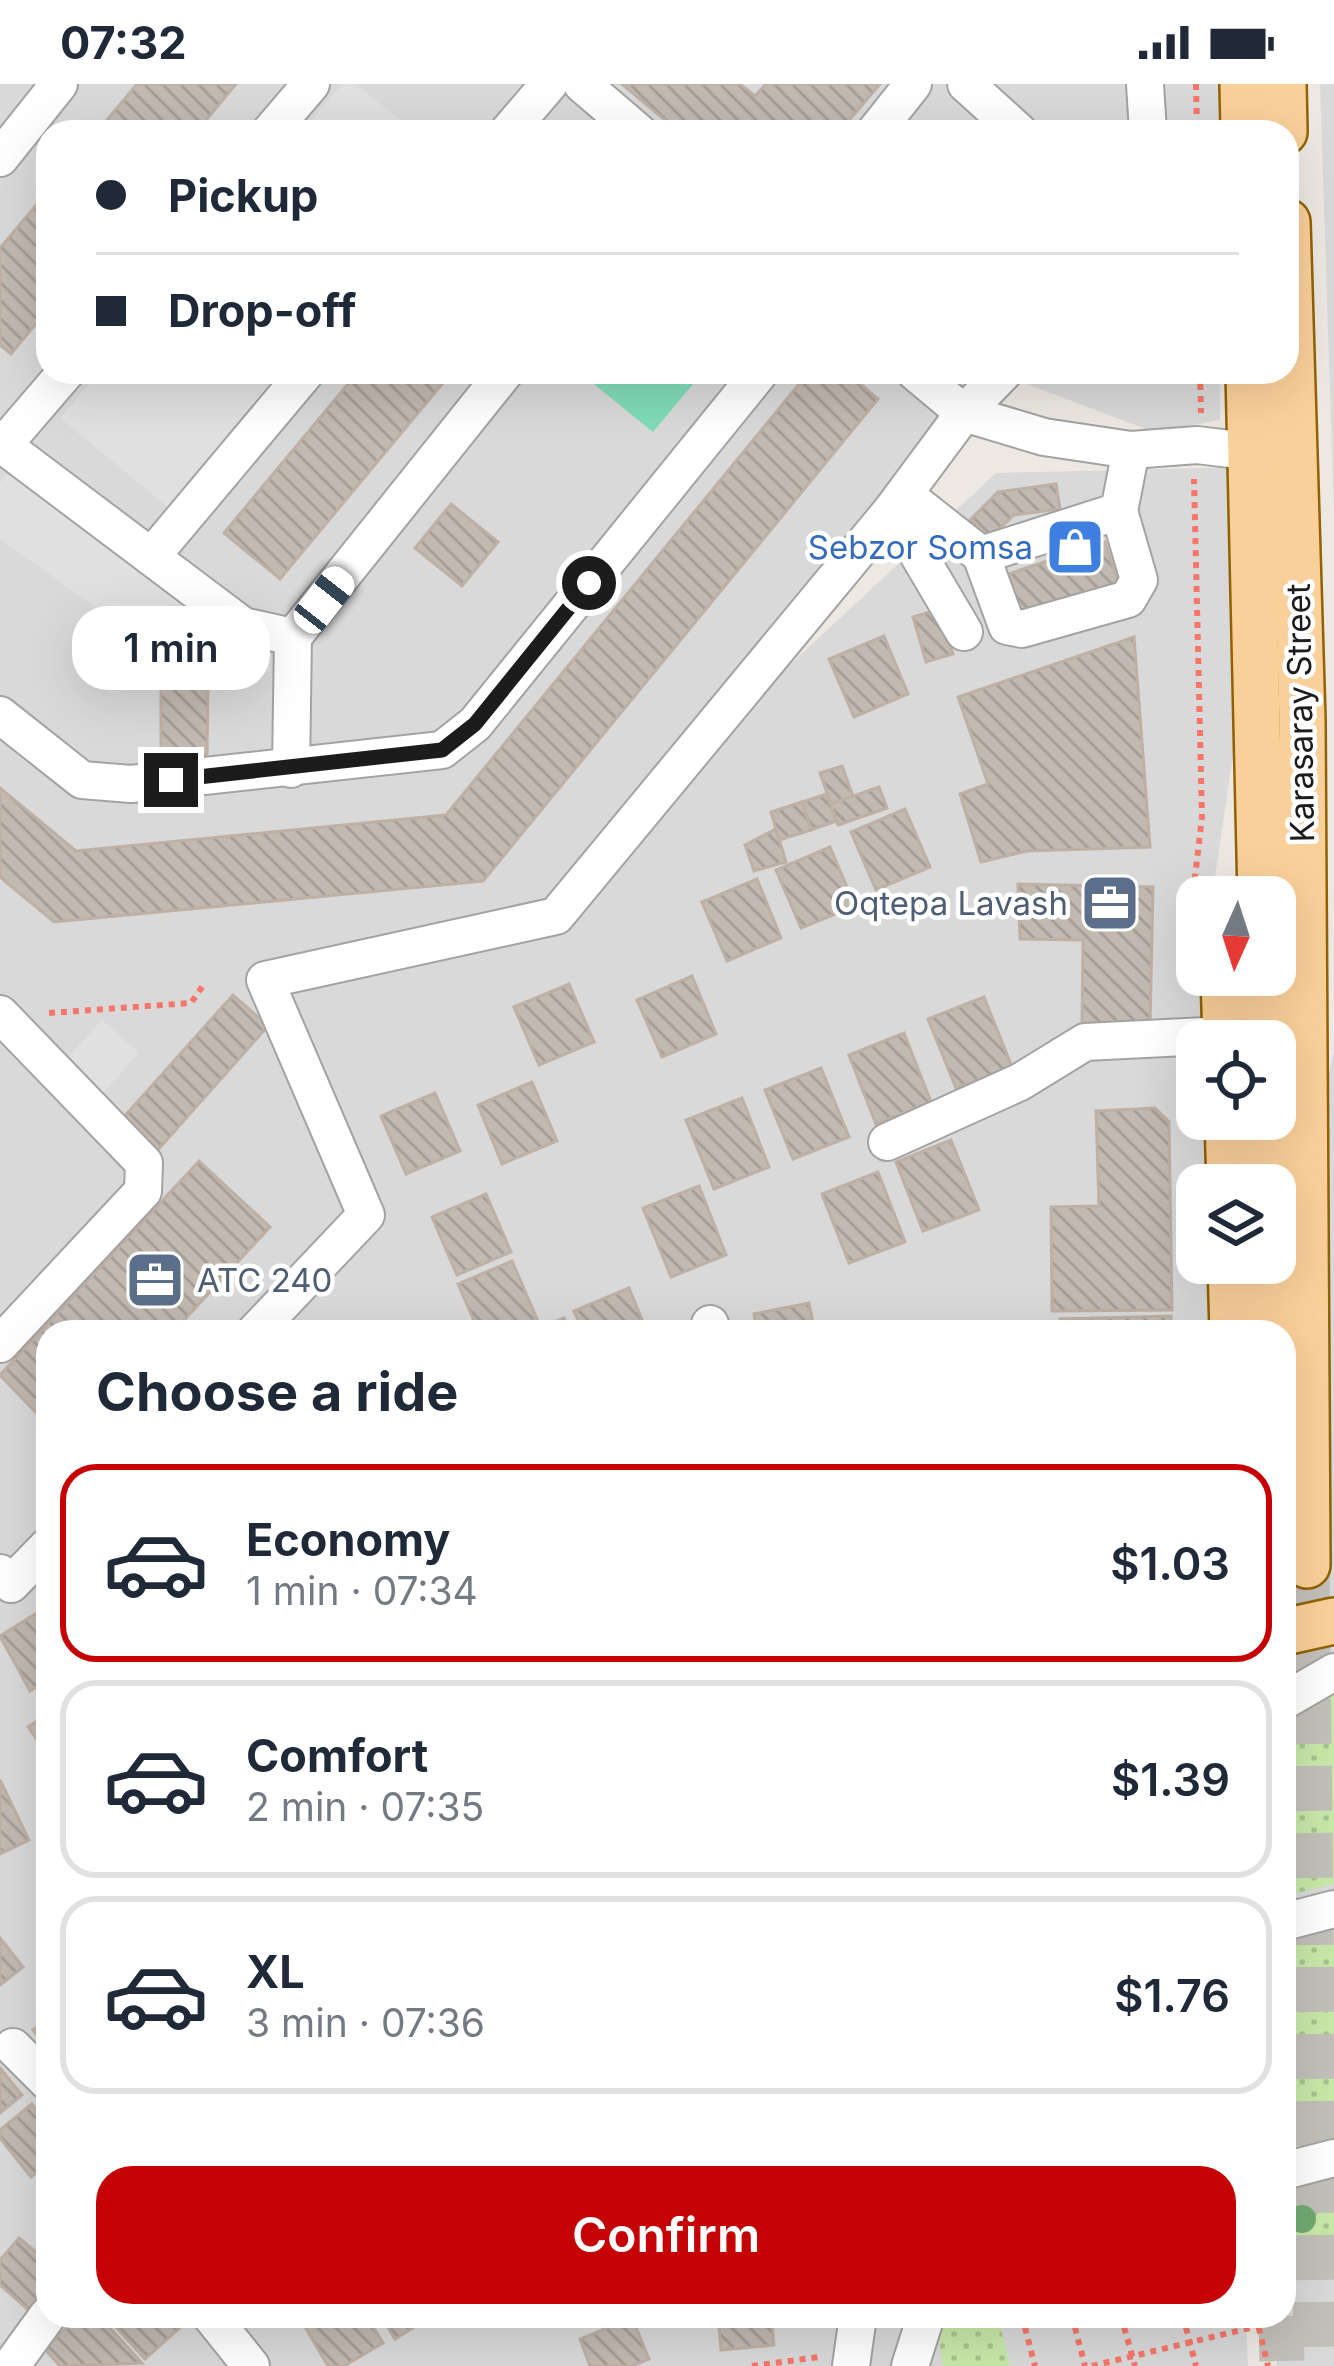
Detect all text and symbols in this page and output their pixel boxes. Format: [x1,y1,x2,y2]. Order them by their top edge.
text: 07:32 [60,15,187,70]
text: Pickup [168,168,318,223]
text: Drop-off [168,283,356,338]
shop icon: Sebzor Somsa [1044,516,1106,578]
place label: Sebzor Somsa [808,527,1033,567]
route start [562,556,616,610]
car [288,561,360,639]
street label: Karasaray Street [1278,583,1322,843]
callout: 1 min [72,606,270,690]
text: 1 min [123,624,219,671]
route end [144,753,198,807]
office icon: Oqtepa Lavash [1079,872,1141,934]
north arrow [1176,876,1296,996]
map controls [1176,876,1296,1284]
place label: Oqtepa Lavash [834,883,1068,923]
button: locate [1176,1020,1296,1140]
button: layers [1176,1164,1296,1284]
office icon: АТС 240 [124,1249,186,1311]
place label: АТС 240 [197,1260,332,1300]
text: Choose a ride [96,1359,458,1424]
icon: car [102,1509,210,1617]
text: Economy [246,1512,450,1567]
text: $1.03 [1110,1536,1230,1591]
text: 1 min · 07:34 [246,1567,478,1614]
icon: car [102,1725,210,1833]
text: Comfort [246,1728,428,1783]
text: $1.39 [1111,1752,1230,1807]
text: 2 min · 07:35 [246,1783,484,1830]
icon: car [102,1941,210,2049]
text: XL [246,1944,305,1999]
text: $1.76 [1114,1968,1230,2023]
text: 3 min · 07:36 [246,1999,485,2046]
button: Confirm [96,2166,1236,2304]

